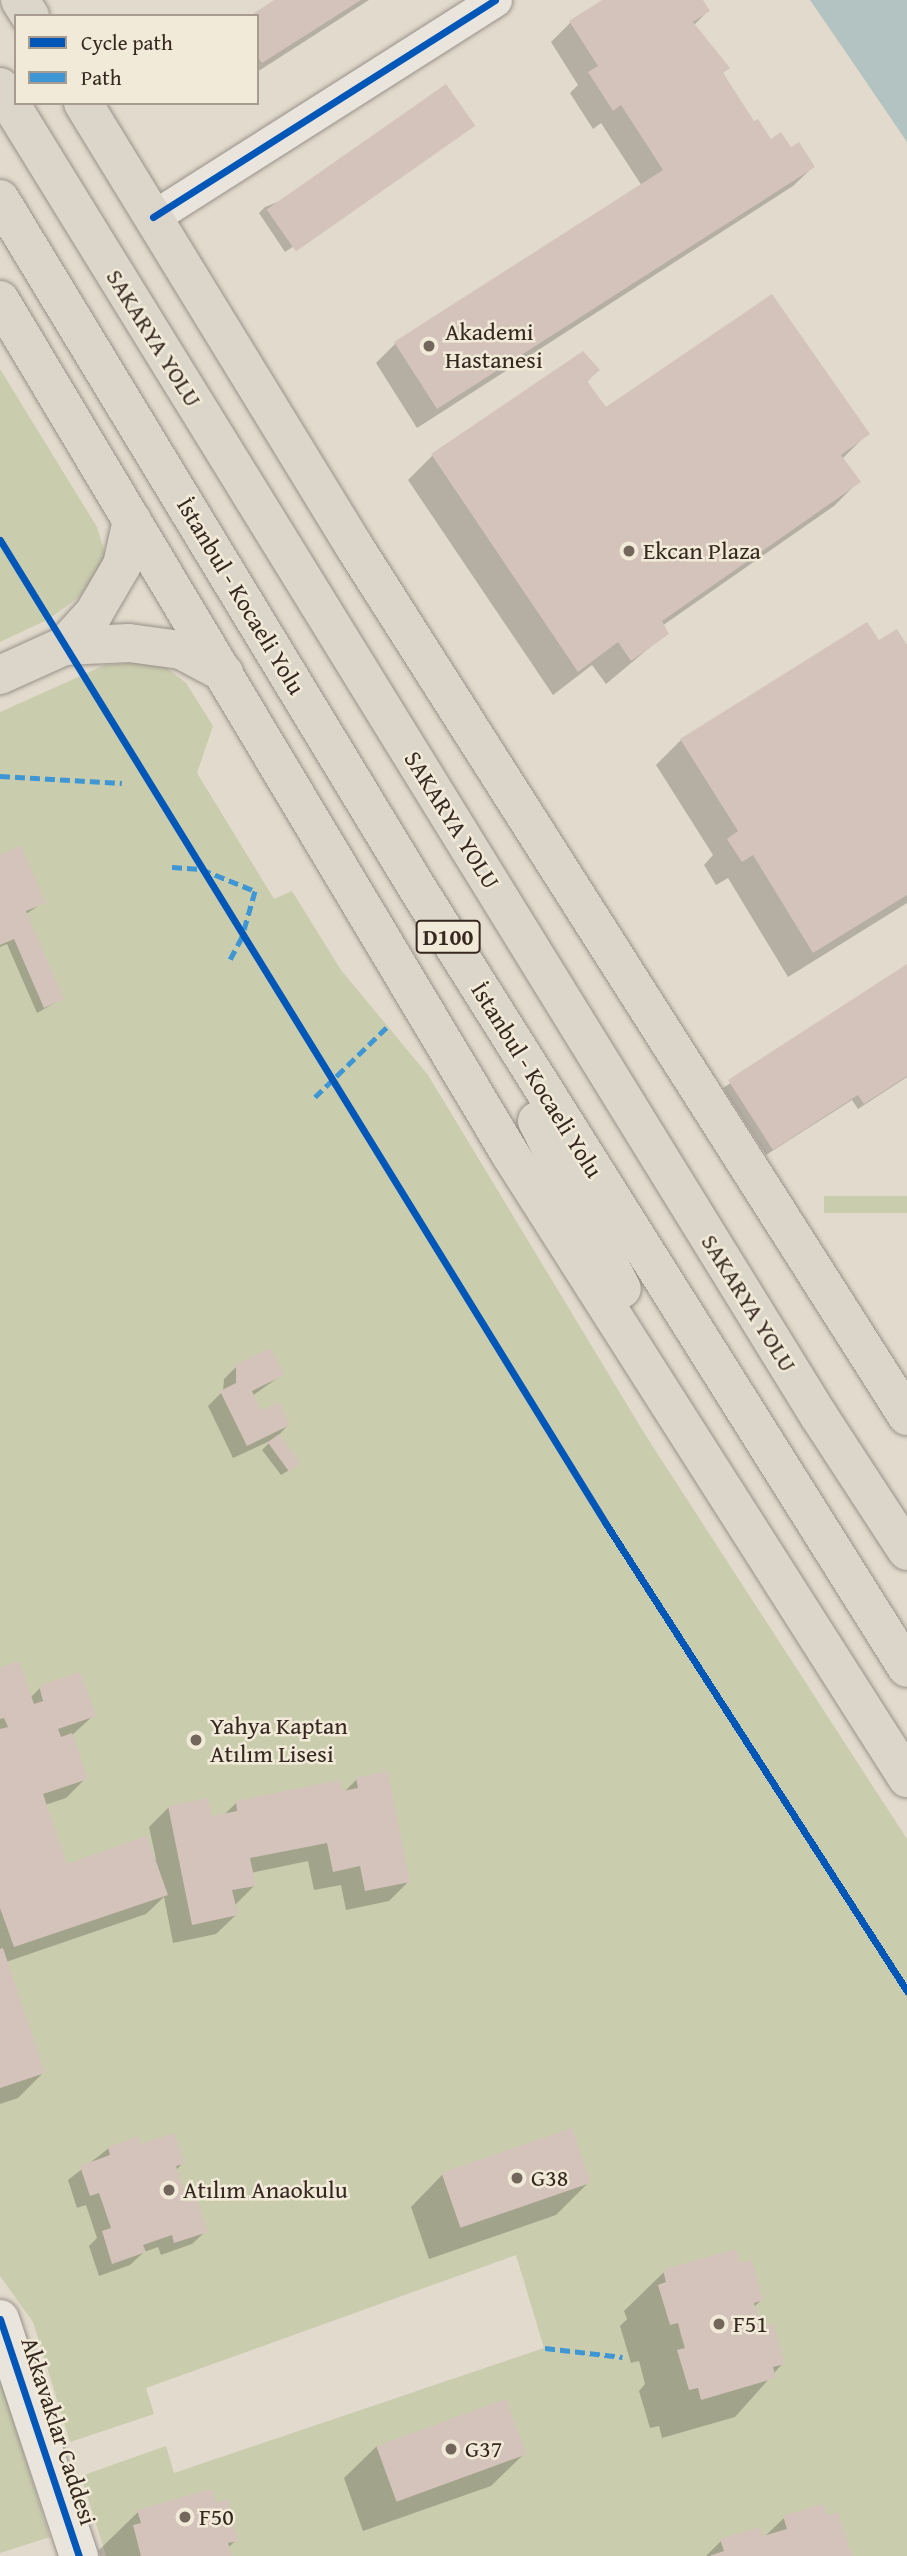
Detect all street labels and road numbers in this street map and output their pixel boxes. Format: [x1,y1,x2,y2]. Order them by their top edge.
street label: SAKARYA YOLU [100,264,208,412]
street label: İstanbul - Kocaeli Yolu [171,492,311,700]
street label: SAKARYA YOLU [398,746,506,894]
road number: D100 [415,918,481,956]
street label: İstanbul - Kocaeli Yolu [465,977,609,1183]
street label: SAKARYA YOLU [695,1229,803,1377]
street label: Akkavaklar Caddesi [15,2333,103,2529]

